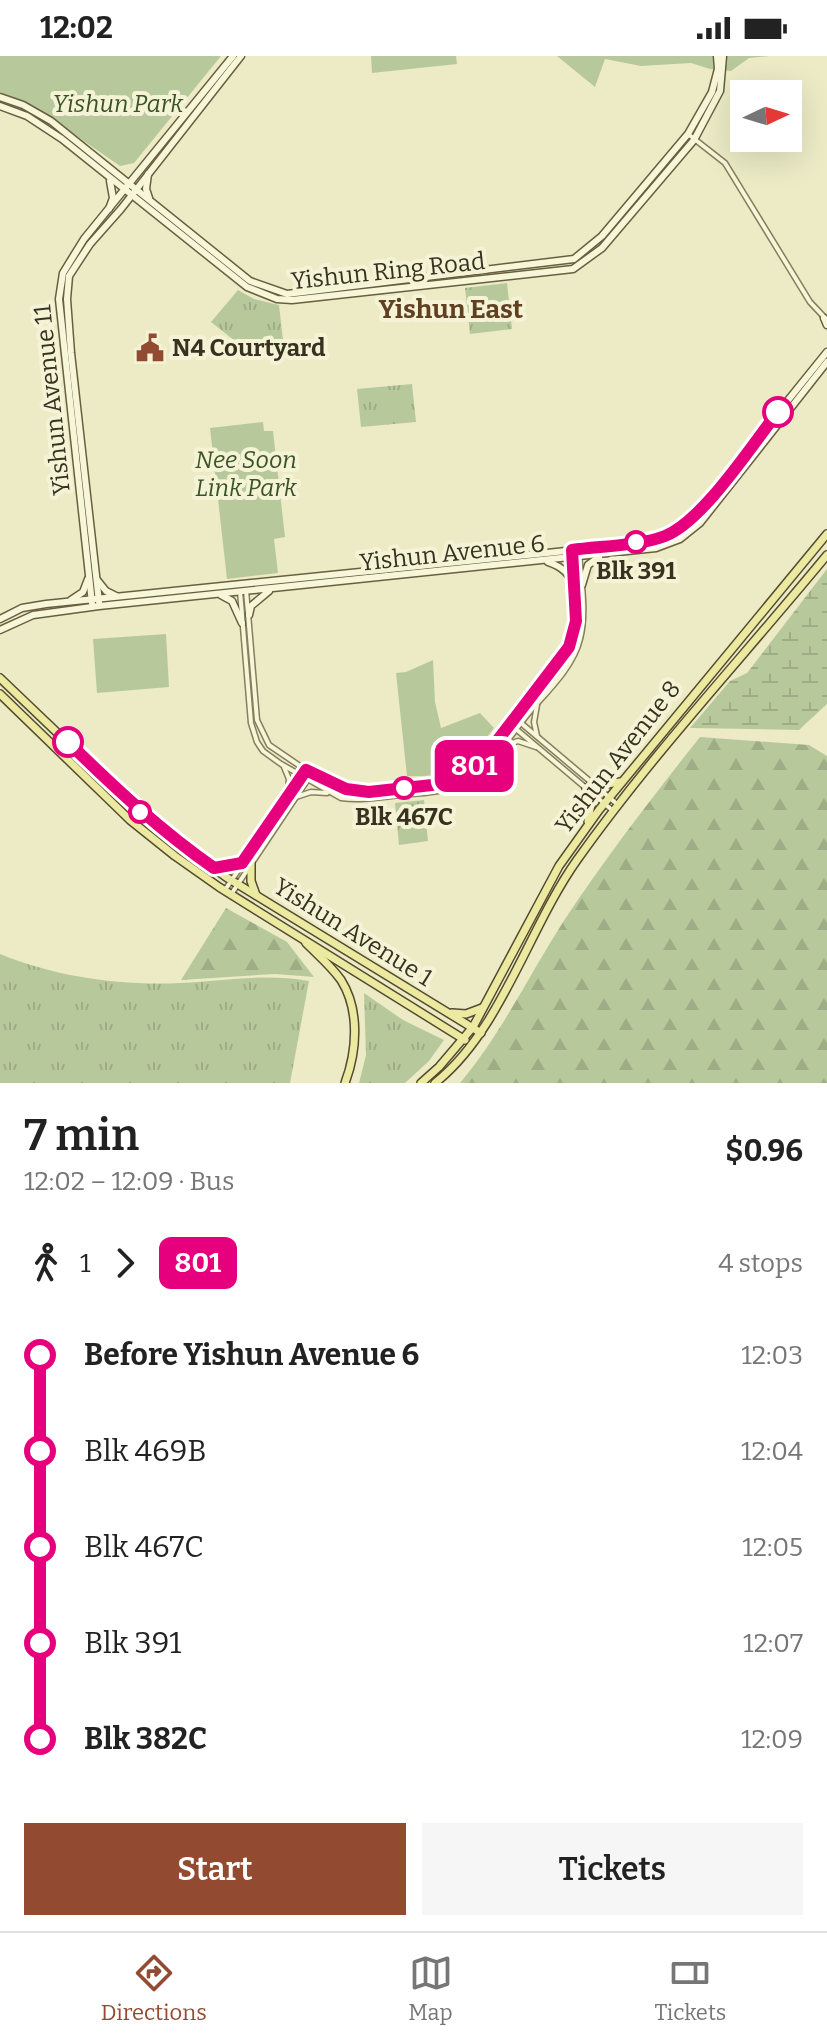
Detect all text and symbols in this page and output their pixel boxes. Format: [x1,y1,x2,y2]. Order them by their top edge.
text: 12:02 [40,10,113,46]
north arrow [730,80,802,152]
map controls [730,80,802,152]
park label: Yishun Park [53,90,184,118]
street label: Yishun Ring Road [290,247,486,295]
district label: Yishun East [379,294,524,325]
street label: Yishun Avenue 11 [28,303,76,497]
public building icon: N4 Courtyard [135,333,165,363]
place label: N4 Courtyard [172,334,326,362]
unlabelled marker [763,397,793,427]
park label: Nee Soon Link Park [195,446,298,502]
street label: Yishun Avenue 6 [358,529,546,577]
marker: Blk 391 [625,531,647,553]
place label: Blk 391 [596,557,677,585]
street label: Yishun Avenue 8 [550,675,686,839]
unlabelled marker [53,727,83,757]
line badge: 801 [428,740,520,792]
text: 801 [451,749,497,782]
marker: Blk 467C [393,777,415,799]
unlabelled marker [129,801,151,823]
place label: Blk 467C [355,803,453,831]
street label: Yishun Avenue 1 [269,872,438,992]
text: 7 min [24,1109,139,1162]
text: $0.96 [725,1133,803,1169]
text: 12:02 – 12:09 · Bus [24,1166,234,1197]
icon: walk [24,1241,68,1285]
icon: forward [103,1241,147,1285]
text: 801 [175,1246,221,1279]
text: 1 [80,1248,91,1279]
text: 4 stops [718,1248,803,1279]
text: Before Yishun Avenue 6 [84,1337,419,1373]
text: 12:03 [741,1340,803,1371]
text: Blk 469B [84,1433,207,1469]
text: 12:04 [741,1436,803,1467]
text: Blk 467C [84,1529,204,1565]
text: 12:05 [742,1532,803,1563]
text: Blk 391 [84,1625,181,1661]
text: 12:07 [743,1628,803,1659]
text: Blk 382C [84,1721,207,1757]
text: 12:09 [741,1724,803,1755]
button: Start [24,1823,406,1915]
button: Tickets [422,1823,803,1915]
tab: Directions [101,1951,207,2026]
tab: Map [408,1951,453,2026]
tab: Tickets [654,1951,726,2026]

